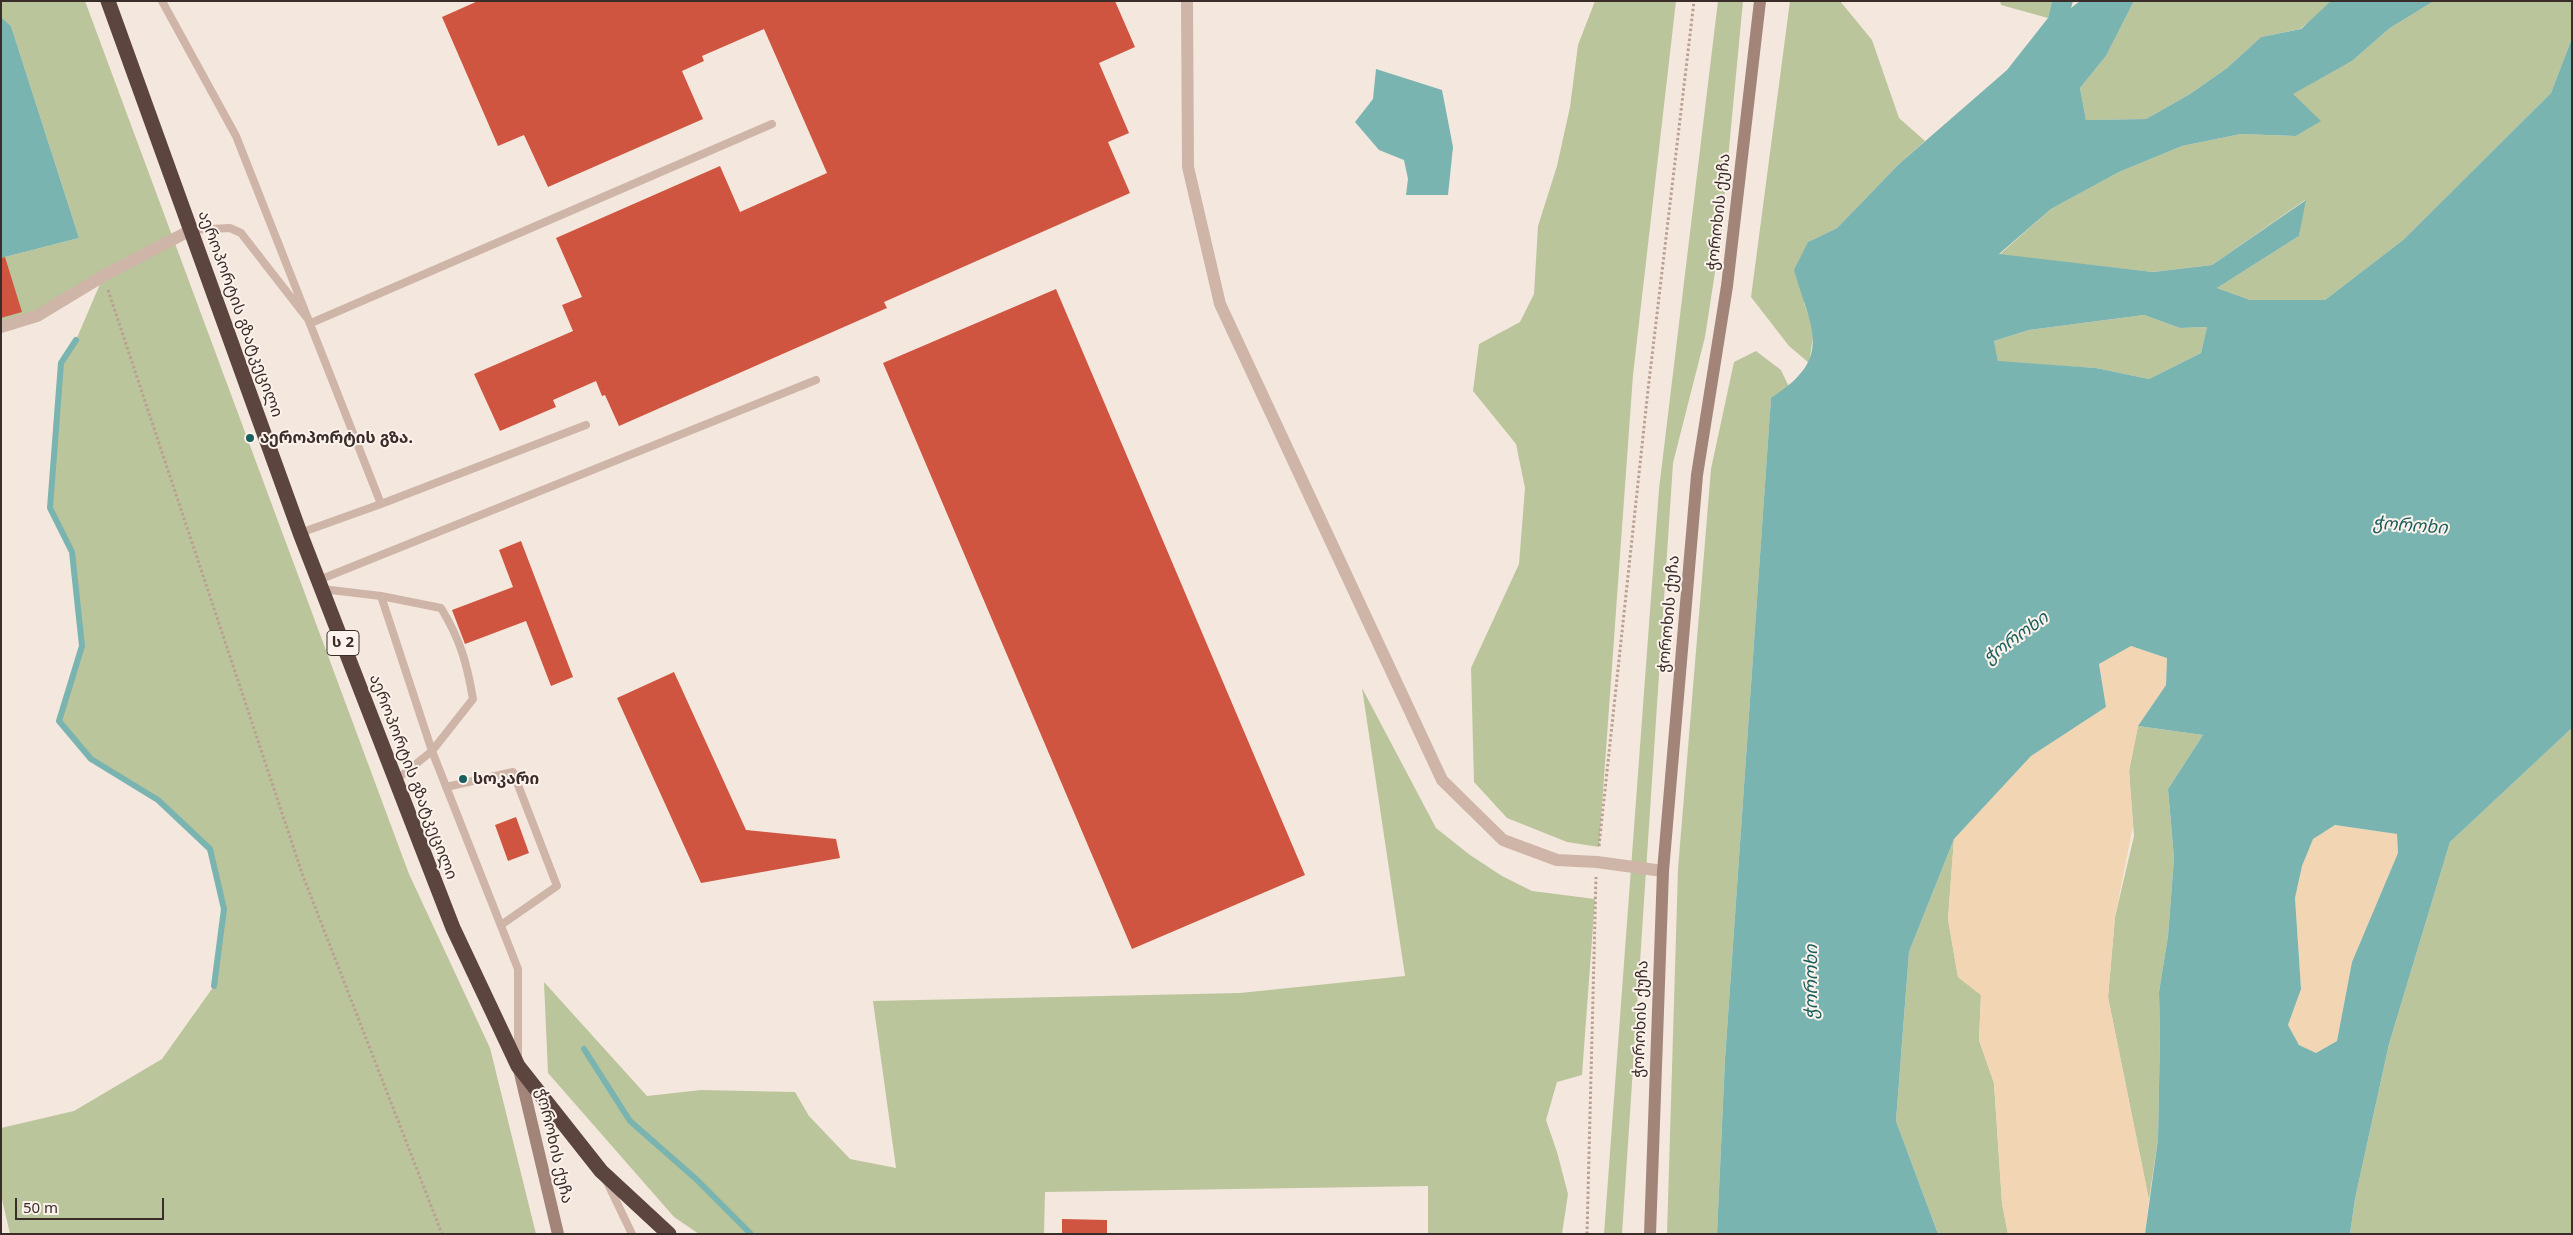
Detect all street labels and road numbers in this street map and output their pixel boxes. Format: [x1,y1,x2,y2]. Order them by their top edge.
street label: ჭოროხის ქუჩა [1703,152,1735,272]
street label: აეროპორტის გზატკეცილი [194,208,286,420]
street label: ჭოროხის ქუჩა [1654,555,1684,673]
road number: ს 2 [327,630,359,656]
street label: აეროპორტის გზატკეცილი [365,672,461,882]
street label: ჭოროხის ქუჩა [1629,960,1653,1078]
street label: ჭოროხის ქუჩა [531,1087,577,1205]

